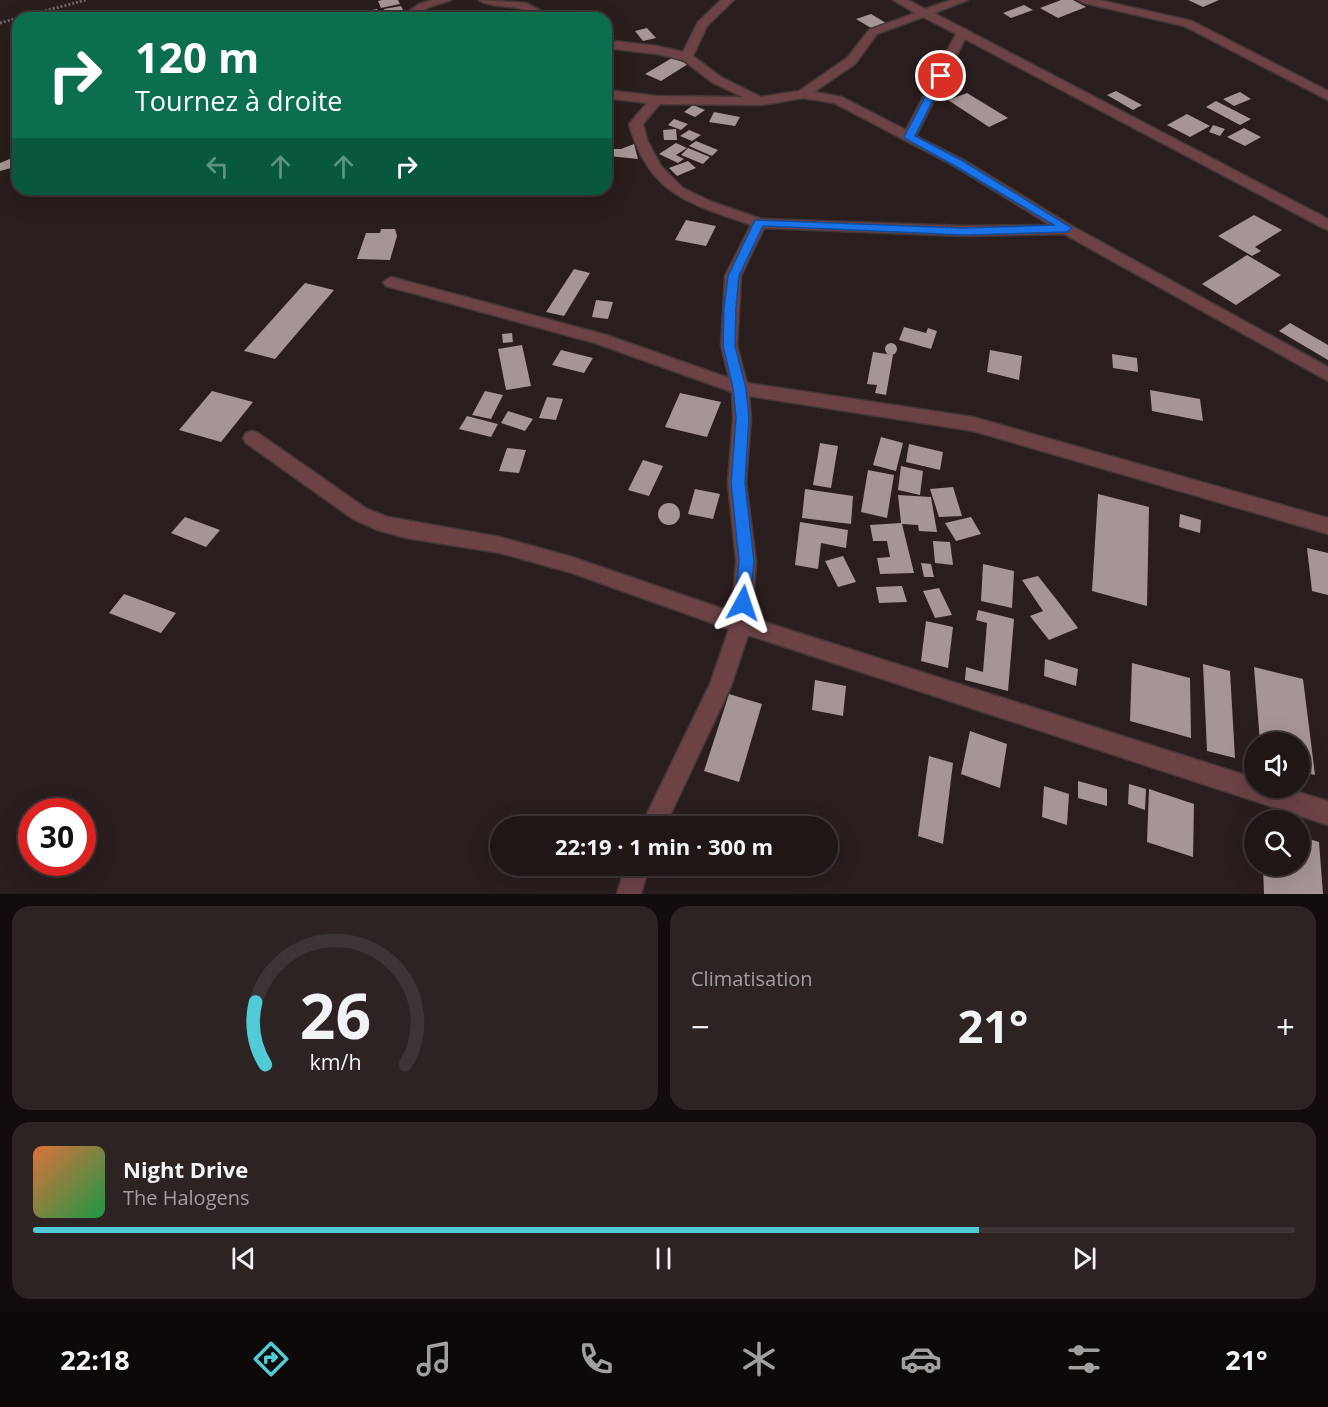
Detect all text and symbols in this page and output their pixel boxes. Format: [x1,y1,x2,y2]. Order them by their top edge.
text: 120 m [135,28,259,85]
icon: right [36,36,114,114]
pin [915,50,966,101]
icon: arrive [924,59,957,92]
text: Tournez à droite [135,82,343,119]
icon: left [201,150,234,183]
icon: ahead [264,150,297,183]
icon: ahead [327,150,360,183]
icon: right [390,150,423,183]
position arrow [711,571,775,635]
map controls [1244,732,1310,876]
button: sound [1244,732,1310,798]
speed limit sign: 30 [18,798,96,876]
button: search [1244,810,1310,876]
text: 22:19 · 1 min · 300 m [555,831,773,861]
text: Climatisation [691,965,813,992]
text: 26 [299,972,371,1057]
text: 21° [958,995,1028,1056]
text: − [691,1004,710,1049]
text: + [1276,1004,1295,1049]
text: km/h [309,1047,361,1076]
text: Night Drive [123,1154,248,1184]
text: The Halogens [123,1184,250,1211]
icon: previous [227,1242,260,1275]
icon: pause [647,1242,680,1275]
icon: next [1068,1242,1101,1275]
icon: directions [250,1338,292,1380]
icon: music [413,1338,455,1380]
icon: phone [575,1338,617,1380]
icon: climate [738,1338,780,1380]
icon: car [900,1338,942,1380]
icon: filters [1063,1338,1105,1380]
text: 22:18 [60,1341,130,1378]
text: 21° [1225,1341,1268,1378]

